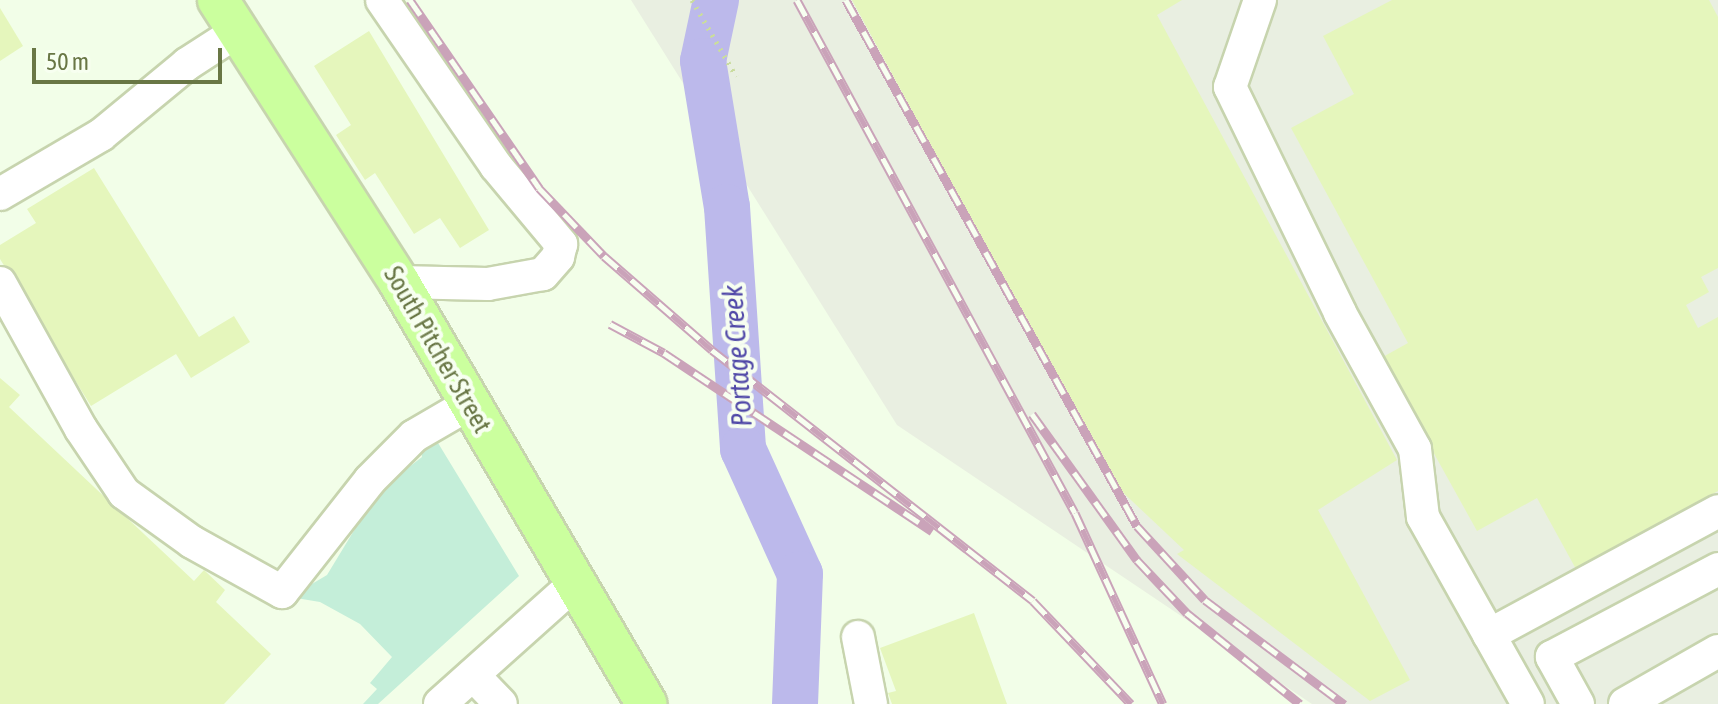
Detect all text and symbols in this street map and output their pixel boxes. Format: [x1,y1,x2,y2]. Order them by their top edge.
scale bar [36,32,226,82]
text: 50 m [46,48,89,75]
street label: South Pitcher Street [377,261,497,439]
water label: Portage Creek [715,284,759,428]

